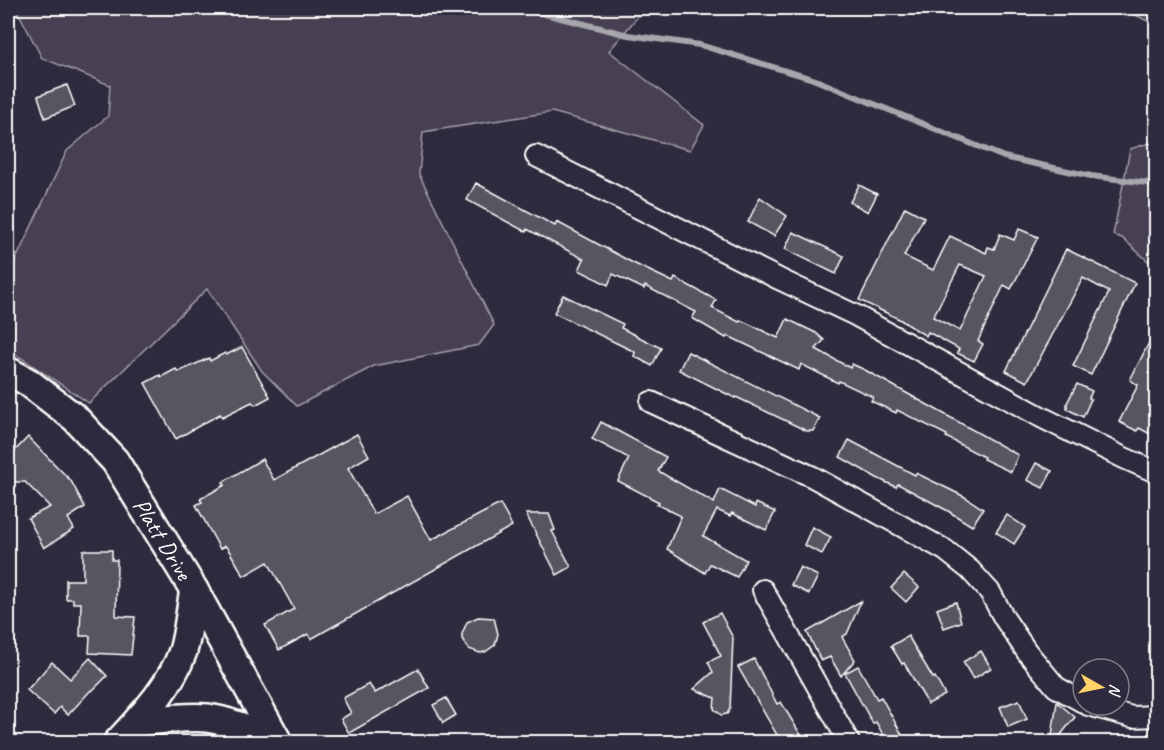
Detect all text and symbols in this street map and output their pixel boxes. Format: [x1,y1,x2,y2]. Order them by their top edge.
street label: Platt Drive [126,492,200,587]
north arrow [1071,657,1131,717]
text: N [1104,683,1125,699]

